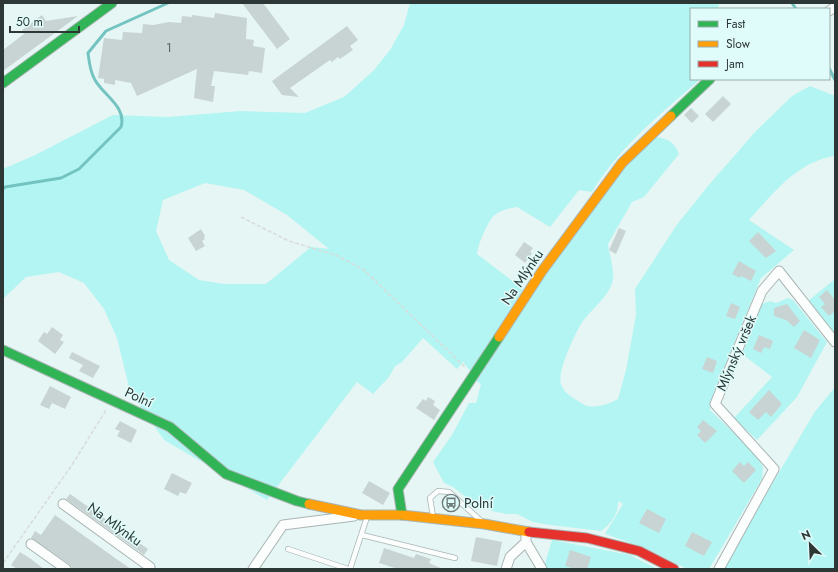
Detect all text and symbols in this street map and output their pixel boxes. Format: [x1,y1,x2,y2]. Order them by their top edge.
scale bar [10,8,79,34]
legend [690,8,830,80]
text: 50 m [16,13,43,31]
text: Fast [726,15,745,33]
text: Slow [726,35,751,53]
house number: 1 [166,39,172,57]
text: Jam [724,55,744,73]
street label: Na Mlýnku [496,245,548,309]
street label: Mlýnský vršek [711,311,761,394]
street label: Polní [122,382,158,413]
bus stop icon: Polní [441,493,461,513]
place label: Polní [464,493,494,513]
street label: Na Mlýnku [84,497,146,551]
north arrow [790,524,830,564]
text: N [799,526,813,544]

